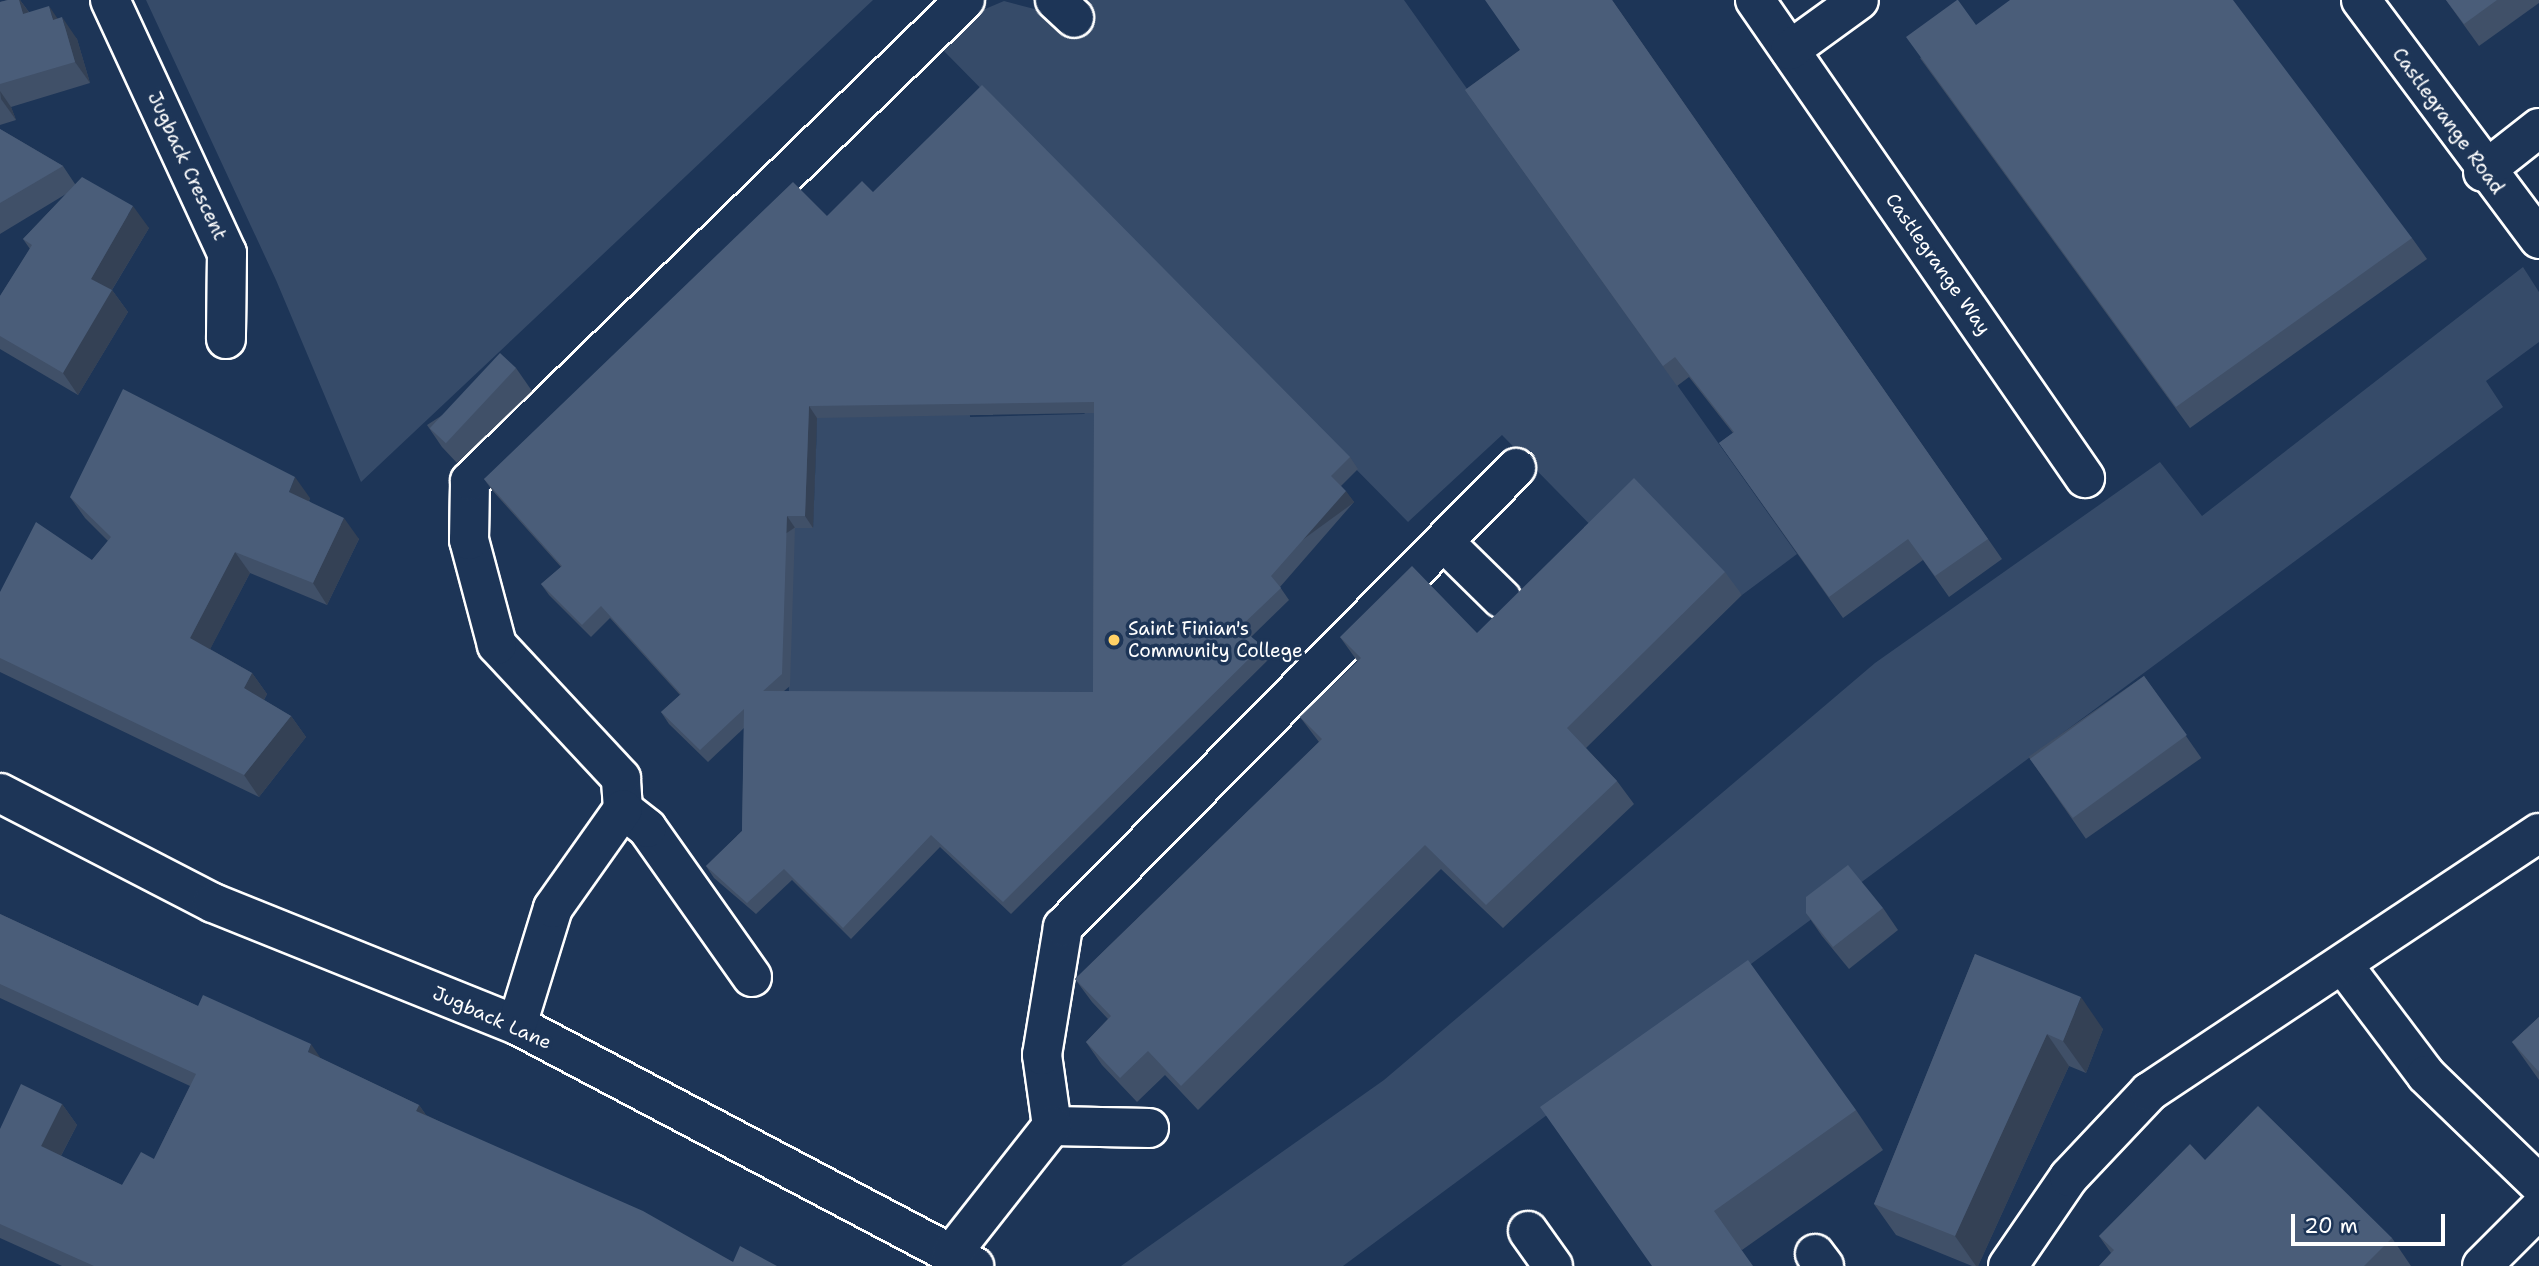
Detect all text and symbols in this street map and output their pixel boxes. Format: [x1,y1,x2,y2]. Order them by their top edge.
street label: Castlegrange Road [2387,43,2509,199]
street label: Jugback Crescent [143,88,231,244]
street label: Castlegrange Way [1881,189,1995,339]
place label: Saint Finian's Community College [1128,618,1303,662]
marker: Saint Finian's Community College [1106,632,1122,648]
street label: Jugback Lane [429,982,555,1054]
scale bar [2294,1200,2448,1244]
text: 20 m [2304,1212,2358,1240]

